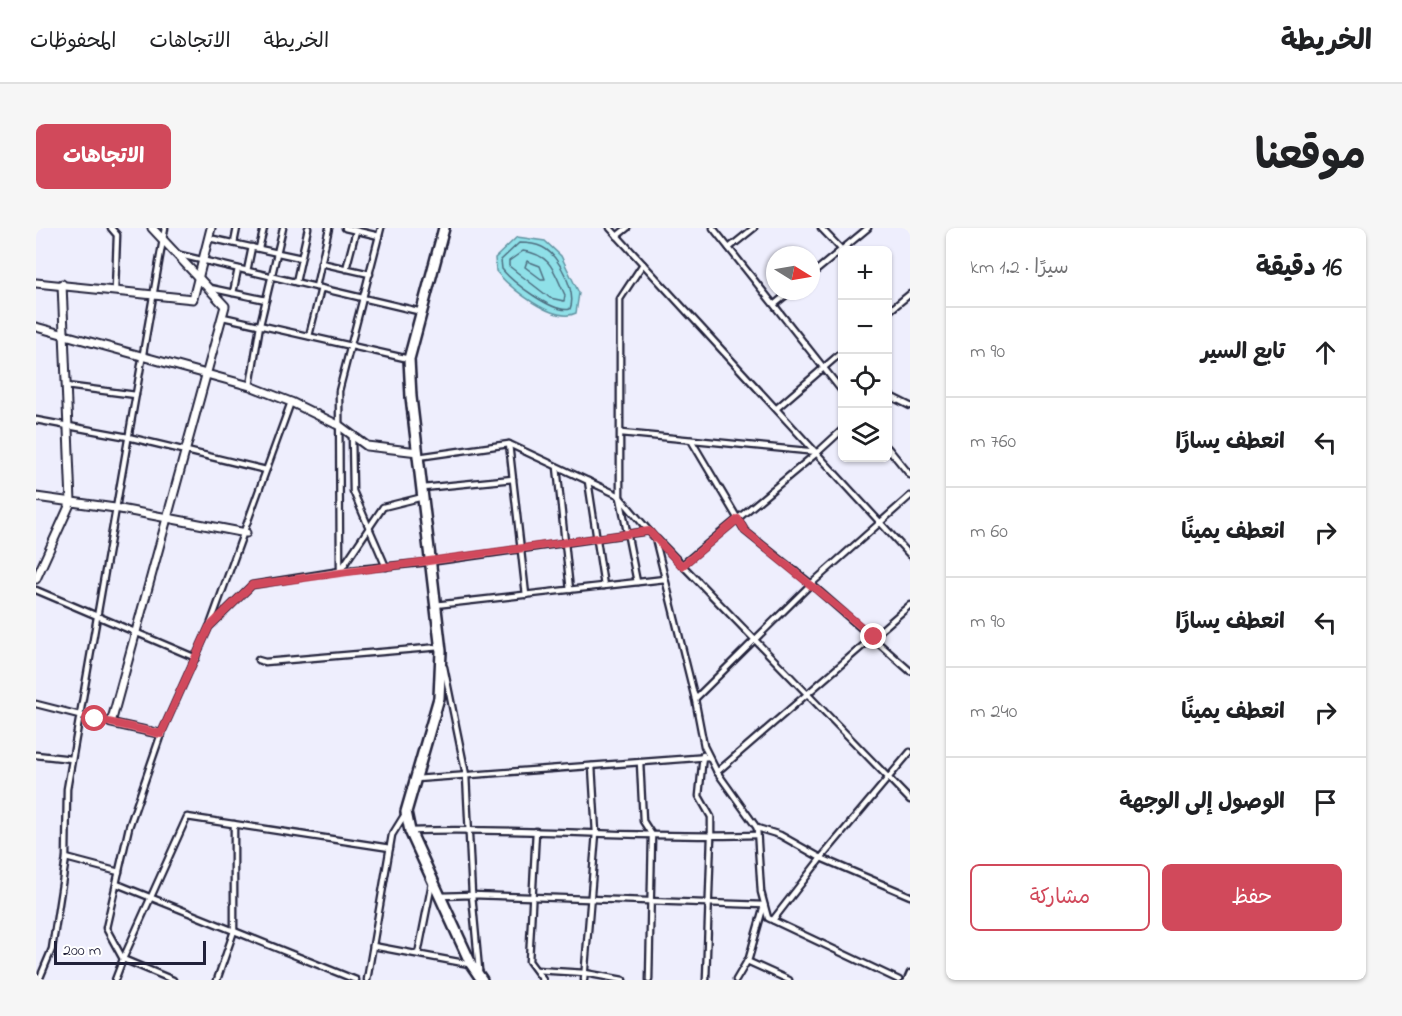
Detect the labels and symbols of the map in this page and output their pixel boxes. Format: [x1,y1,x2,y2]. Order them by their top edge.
north arrow [766,246,820,300]
route end [860,623,886,649]
route start [81,705,107,731]
scale bar [54,938,206,966]

